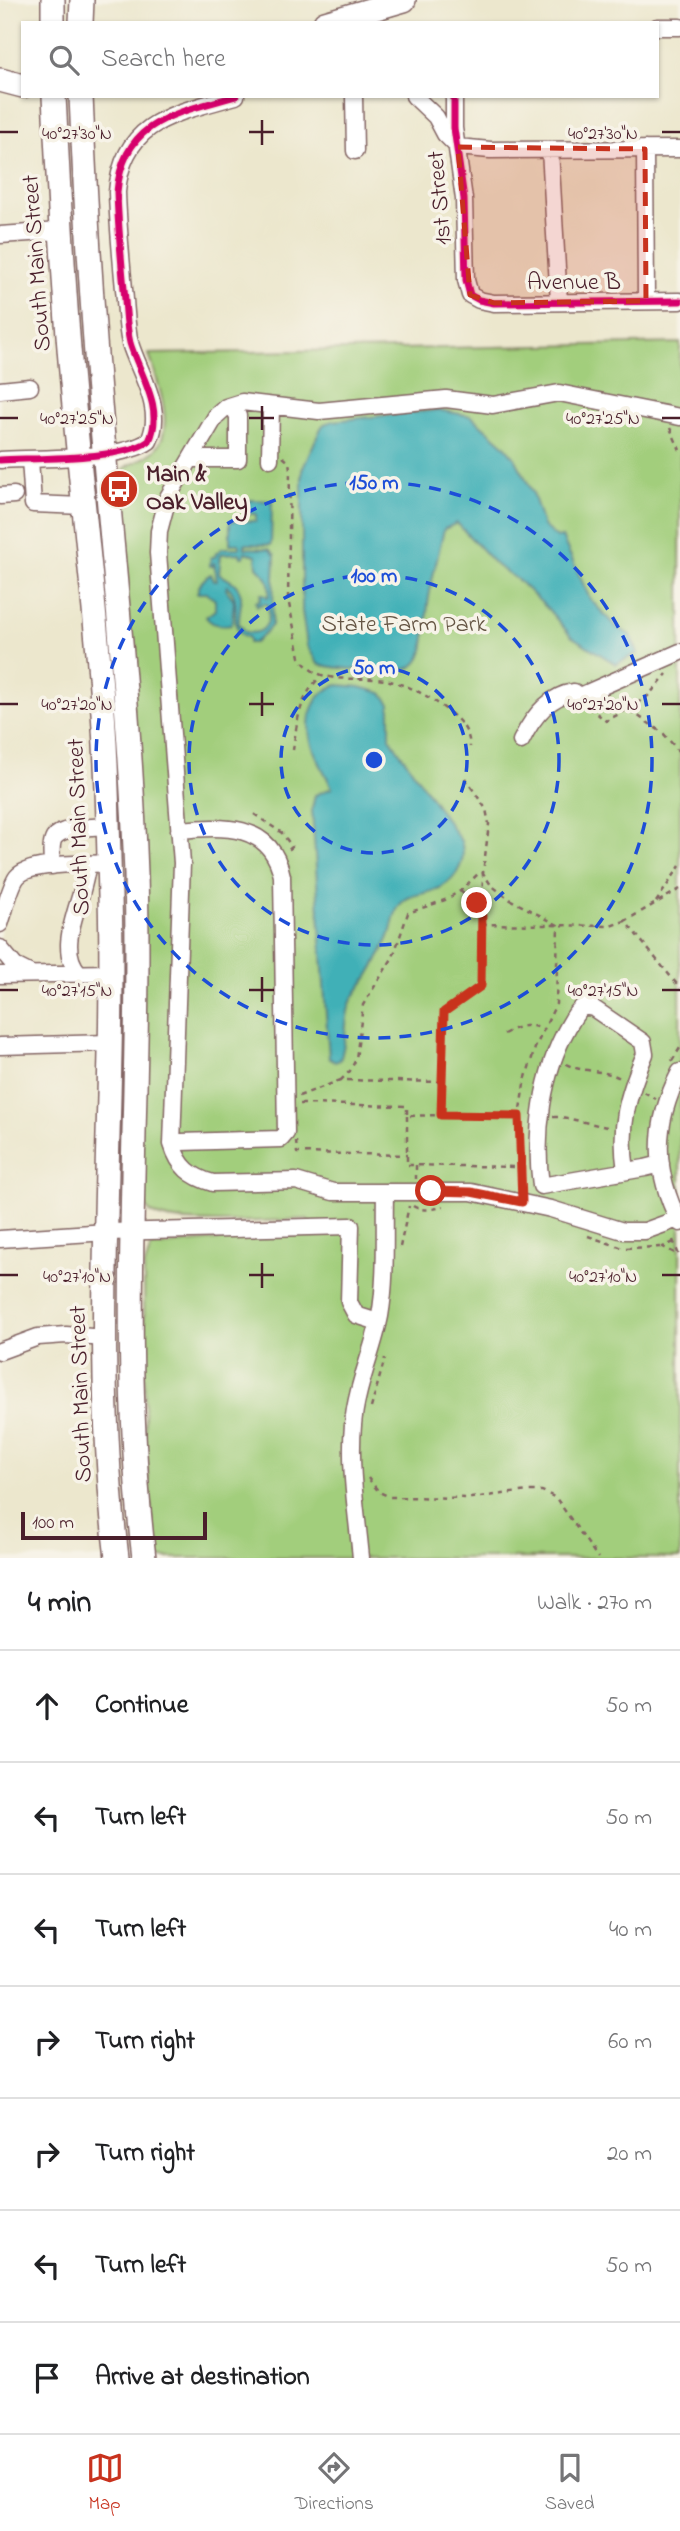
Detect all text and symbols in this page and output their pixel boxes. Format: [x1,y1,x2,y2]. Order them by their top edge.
search box [21,21,659,98]
icon: search [45,41,83,79]
text: Search here [101,41,226,79]
text: 40°27'30"N [42,122,112,148]
text: 40°27'30"N [568,122,638,148]
street label: 1st Street [419,149,463,247]
street label: South Main Street [14,173,62,353]
street label: Avenue B [527,266,621,301]
text: 40°27'25"N [40,407,114,433]
text: 40°27'25"N [566,407,640,433]
place label: Main & Oak Valley [146,458,248,522]
bus stop icon: Main & Oak Valley [98,468,140,510]
text: 150 m [349,469,399,499]
text: 100 m [351,562,397,592]
park label: State Farm Park [321,608,487,643]
text: 50 m [353,654,395,684]
text: 40°27'20"N [41,693,113,719]
text: 40°27'20"N [567,693,639,719]
street label: South Main Street [59,738,101,916]
centre of rings [362,748,386,772]
route end [461,887,492,918]
text: 40°27'15"N [42,979,112,1005]
text: 40°27'15"N [568,979,638,1005]
route start [415,1175,446,1206]
text: 40°27'10"N [43,1265,111,1291]
text: 40°27'10"N [569,1265,637,1291]
street label: South Main Street [61,1305,103,1483]
scale bar [21,1509,206,1541]
text: 100 m [32,1510,74,1537]
text: 4 min [28,1582,91,1626]
text: Walk · 270 m [537,1587,652,1620]
icon: ahead [28,1687,66,1725]
text: Continue [95,1687,188,1725]
text: 50 m [605,1690,652,1723]
icon: left [28,1799,66,1837]
text: Turn left [95,1799,186,1837]
text: 50 m [605,1802,652,1835]
icon: left [28,1911,66,1949]
text: Turn left [95,1911,186,1949]
text: 40 m [609,1914,652,1947]
icon: right [28,2023,66,2061]
text: Turn right [95,2023,195,2061]
text: 60 m [608,2026,652,2059]
icon: right [28,2135,66,2173]
text: Turn right [95,2135,195,2173]
text: 20 m [607,2138,652,2171]
icon: left [28,2247,66,2285]
text: Turn left [95,2247,186,2285]
text: 50 m [605,2250,652,2283]
icon: arrive [28,2359,66,2397]
text: Arrive at destination [95,2359,310,2397]
tab: Map [86,2449,124,2518]
tab: Directions [295,2449,374,2518]
tab: Saved [545,2449,594,2518]

